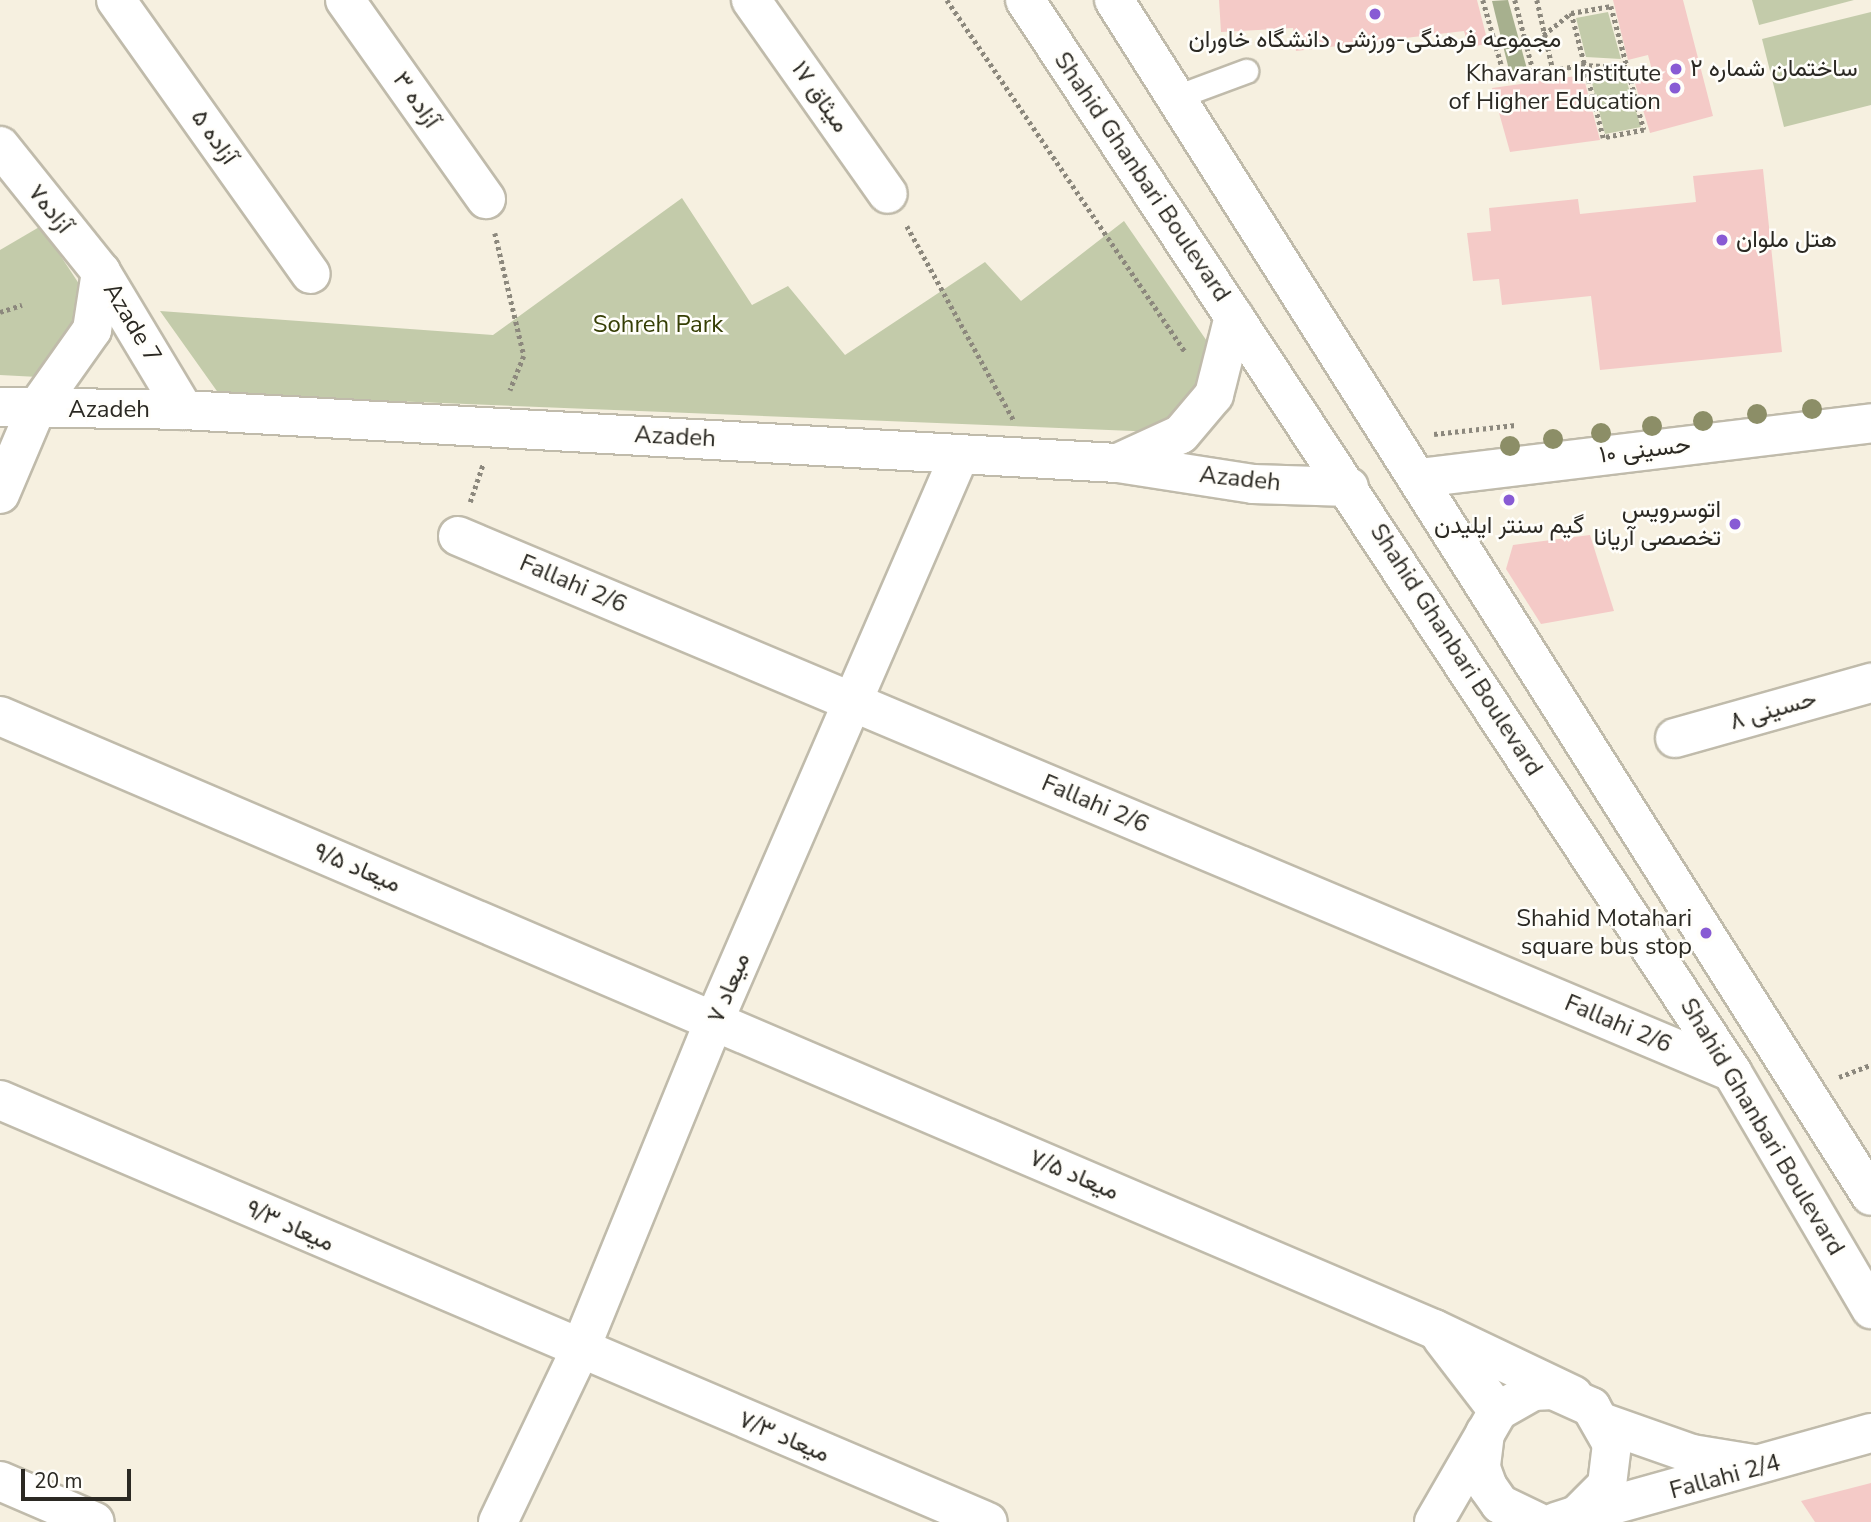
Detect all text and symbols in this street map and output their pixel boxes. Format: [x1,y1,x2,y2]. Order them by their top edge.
marker: مجموعه فرهنگی-ورزشی دانشگاه خاوران [1367,6,1383,22]
place label: مجموعه فرهنگی-ورزشی دانشگاه خاوران [1189,26,1561,54]
street label: Shahid Ghanbari Boulevard [1048,47,1236,307]
place label: ساختمان شماره ۲ [1690,55,1858,83]
street label: میثاق ۱۷ [785,56,855,138]
place label: Khavaran Institute of Higher Education [1449,60,1661,116]
marker: ساختمان شماره ۲ [1668,61,1684,77]
street label: آزاده ۳ [386,66,446,134]
marker: Khavaran Institute of Higher Education [1667,80,1683,96]
street label: آزاده ۵ [185,104,243,170]
street label: آزاده۷ [22,179,78,239]
place label: هتل ملوان [1736,226,1837,254]
marker: هتل ملوان [1714,232,1730,248]
street label: Azade 7 [97,278,167,368]
park label: Sohreh Park [593,311,723,339]
street label: Azadeh [68,396,150,424]
street label: Azadeh [634,420,716,454]
street label: حسینی ۱۰ [1598,430,1692,470]
street label: Azadeh [1198,460,1282,498]
marker: گیم سنتر ایلیدن [1501,492,1517,508]
place label: اتوسرویس تخصصی آریانا [1594,496,1721,552]
place label: گیم سنتر ایلیدن [1434,512,1584,540]
marker: اتوسرویس تخصصی آریانا [1727,516,1743,532]
street label: Shahid Ghanbari Boulevard [1364,519,1548,781]
street label: Fallahi 2/6 [515,549,631,619]
street label: حسینی ۸ [1726,684,1820,736]
street label: Fallahi 2/6 [1037,769,1153,839]
street label: میعاد ۹/۵ [309,837,405,899]
place label: Shahid Motahari square bus stop [1516,905,1692,961]
marker: Shahid Motahari square bus stop [1698,925,1714,941]
street label: میعاد ۷ [701,949,757,1027]
street label: Fallahi 2/6 [1560,989,1676,1059]
street label: Shahid Ghanbari Boulevard [1674,993,1850,1261]
street label: میعاد ۷/۵ [1025,1143,1123,1207]
street label: میعاد ۹/۳ [242,1194,338,1258]
street label: میعاد ۷/۳ [734,1405,834,1469]
street label: Fallahi 2/4 [1667,1448,1783,1506]
scale bar [24,1456,135,1500]
text: 20 m [34,1467,83,1495]

